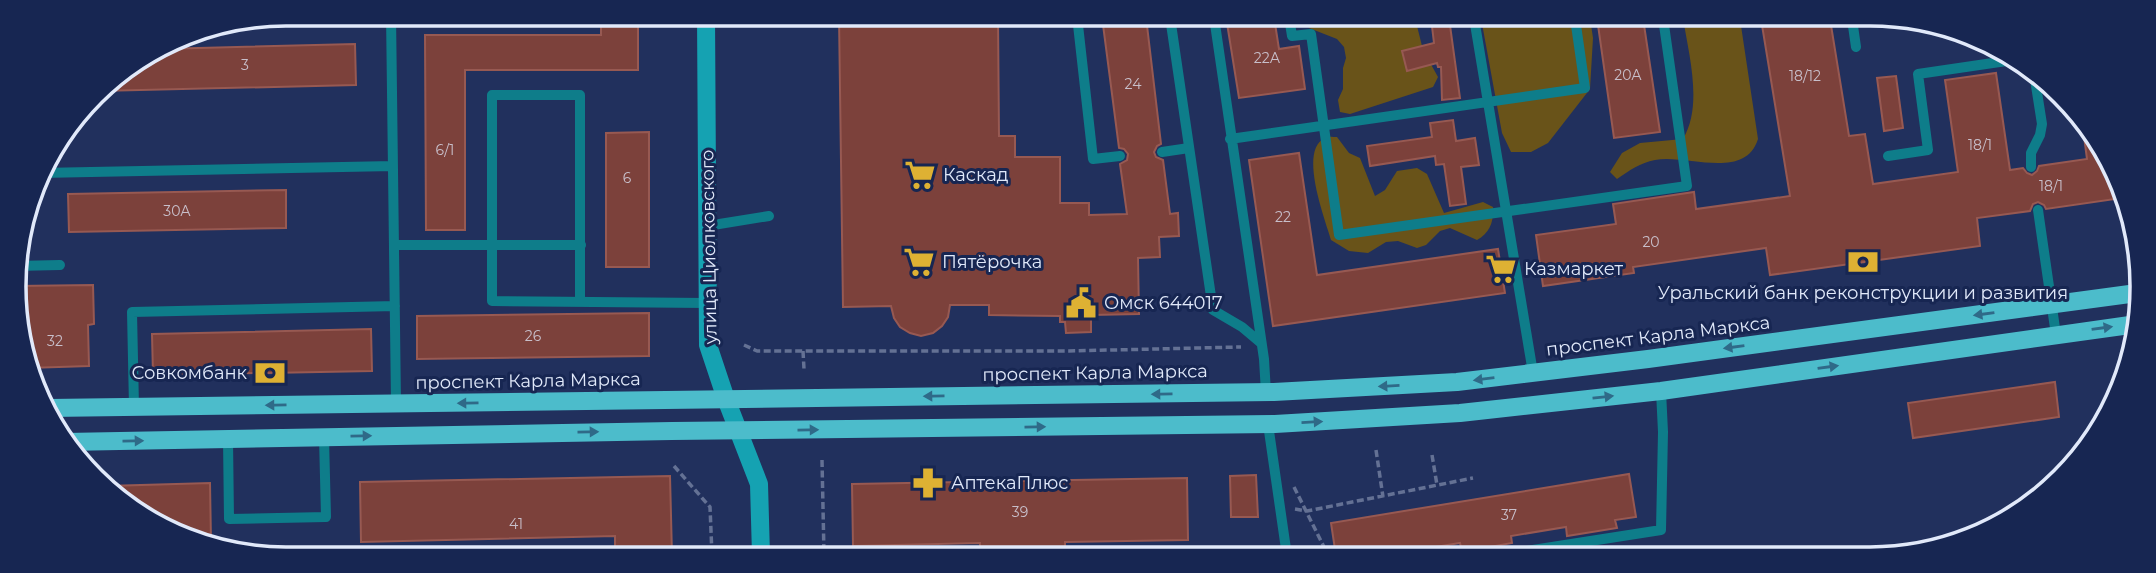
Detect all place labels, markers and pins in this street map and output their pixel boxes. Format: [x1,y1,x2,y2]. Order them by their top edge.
supermarket icon: Каскад [903,158,937,192]
place label: Каскад [943,164,1009,186]
supermarket icon: Пятёрочка [902,245,936,279]
bank icon: Уральский банк реконструкции и развития [1846,245,1880,279]
place label: Пятёрочка [942,251,1042,273]
supermarket icon: Казмаркет [1484,252,1518,286]
place label: Казмаркет [1524,258,1623,280]
place label: Уральский банк реконструкции и развития [1658,282,2068,304]
public building icon: Омск 644017 [1064,286,1098,320]
place label: Омск 644017 [1104,292,1223,314]
bank icon: Совкомбанк [253,356,287,390]
place label: Совкомбанк [131,362,248,384]
pharmacy icon: АптекаПлюс [911,466,945,500]
place label: АптекаПлюс [951,472,1068,494]

